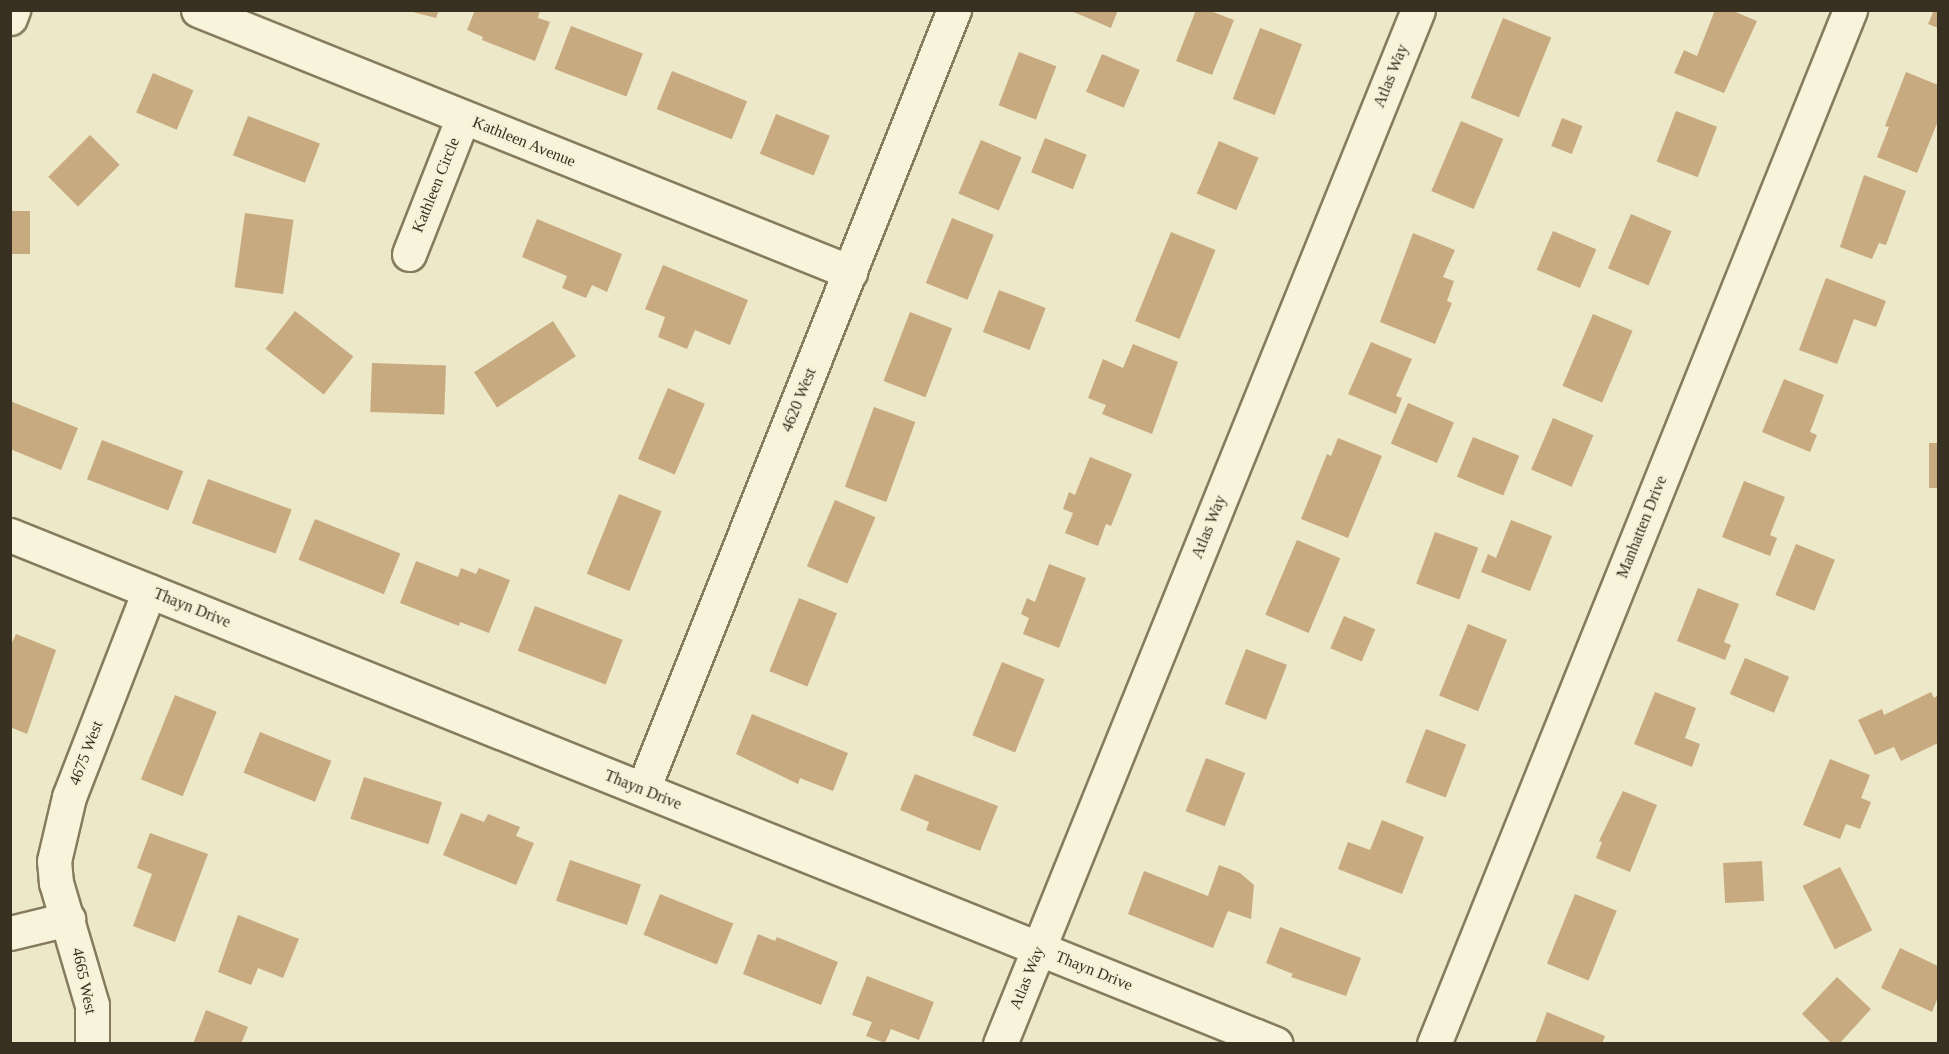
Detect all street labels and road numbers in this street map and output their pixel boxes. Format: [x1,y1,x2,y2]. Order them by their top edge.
street label: Atlas Way [1370,41,1412,111]
street label: Kathleen Avenue [469,112,579,172]
street label: Kathleen Circle [408,135,464,235]
street label: 4620 West [777,365,821,435]
street label: Manhatten Drive [1613,473,1671,581]
street label: Atlas Way [1188,492,1230,562]
street label: Thayn Drive [151,584,233,632]
street label: 4675 West [65,718,107,788]
street label: Thayn Drive [602,766,684,814]
street label: Atlas Way [1006,943,1048,1013]
street label: 4665 West [68,946,100,1016]
street label: Thayn Drive [1053,947,1135,995]

